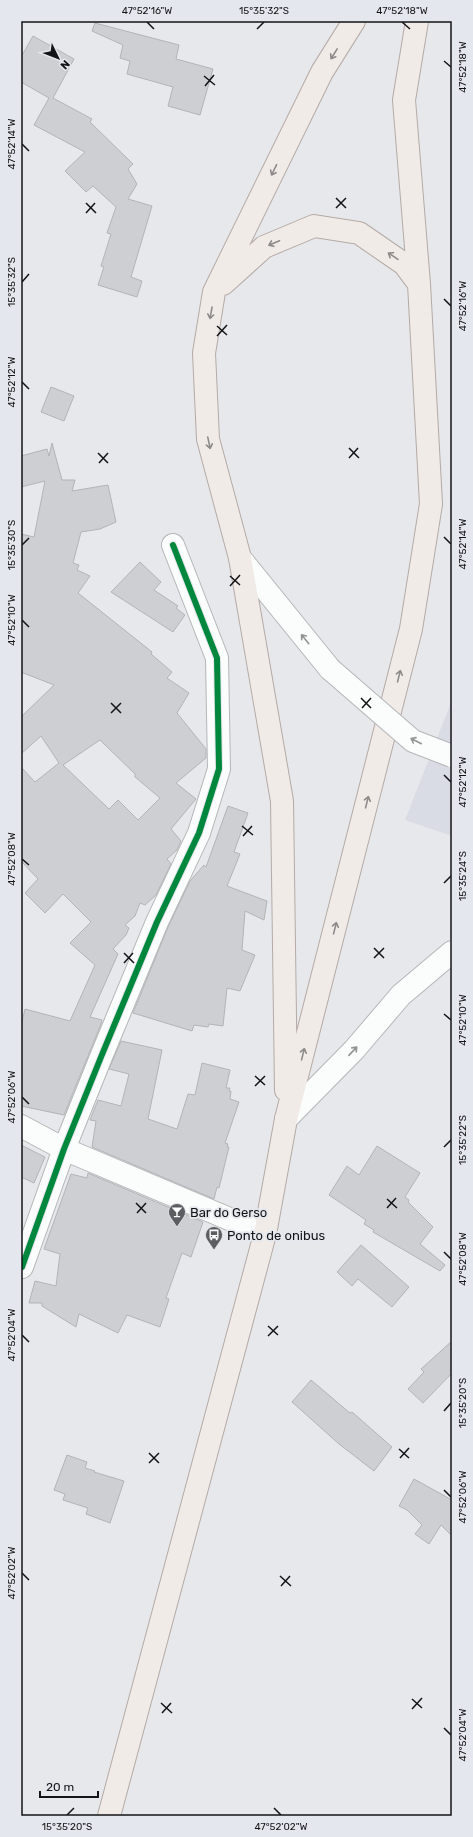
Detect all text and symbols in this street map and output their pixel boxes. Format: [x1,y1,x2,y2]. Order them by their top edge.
text: 47°52'16"W [122,5,172,17]
text: 15°35'32"S [239,5,289,17]
text: 47°52'18"W [376,5,428,17]
north arrow [38,38,78,78]
text: 47°52'18"W [457,41,469,93]
one-way arrow [329,48,337,60]
text: N [57,57,72,72]
text: 47°52'14"W [6,118,18,170]
one-way arrow [270,163,277,175]
one-way arrow [268,240,280,247]
one-way arrow [387,252,398,260]
text: 15°35'32"S [6,257,18,307]
text: 47°52'16"W [457,281,469,331]
one-way arrow [206,307,214,320]
text: 47°52'12"W [6,357,18,407]
one-way arrow [206,436,214,449]
text: 47°52'14"W [457,518,469,570]
text: 15°35'30"S [6,520,18,570]
text: 47°52'10"W [6,594,18,646]
one-way arrow [301,633,309,644]
one-way arrow [395,670,403,683]
one-way arrow [410,737,422,744]
text: 47°52'12"W [457,757,469,807]
one-way arrow [363,796,371,809]
text: 47°52'08"W [6,832,18,886]
text: 15°35'24"S [457,851,469,901]
one-way arrow [331,922,339,935]
text: 47°52'10"W [457,994,469,1046]
one-way arrow [348,1046,357,1056]
one-way arrow [299,1048,307,1061]
text: 47°52'06"W [6,1071,18,1123]
text: 15°35'22"S [457,1115,469,1165]
bar icon: Bar do Gerso [167,1202,187,1227]
place label: Bar do Gerso [190,1205,267,1220]
bus stop icon: Ponto de onibus [204,1225,224,1250]
place label: Ponto de onibus [227,1228,325,1243]
text: 47°52'08"W [457,1232,469,1286]
text: 47°52'04"W [6,1308,18,1362]
text: 15°35'20"S [457,1378,469,1428]
text: 47°52'06"W [457,1471,469,1523]
text: 47°52'02"W [6,1546,18,1600]
text: 47°52'04"W [457,1708,469,1762]
scale bar [40,1773,98,1799]
text: 20 m [46,1780,74,1794]
text: 15°35'20"S [42,1821,92,1833]
text: 47°52'02"W [254,1821,308,1833]

